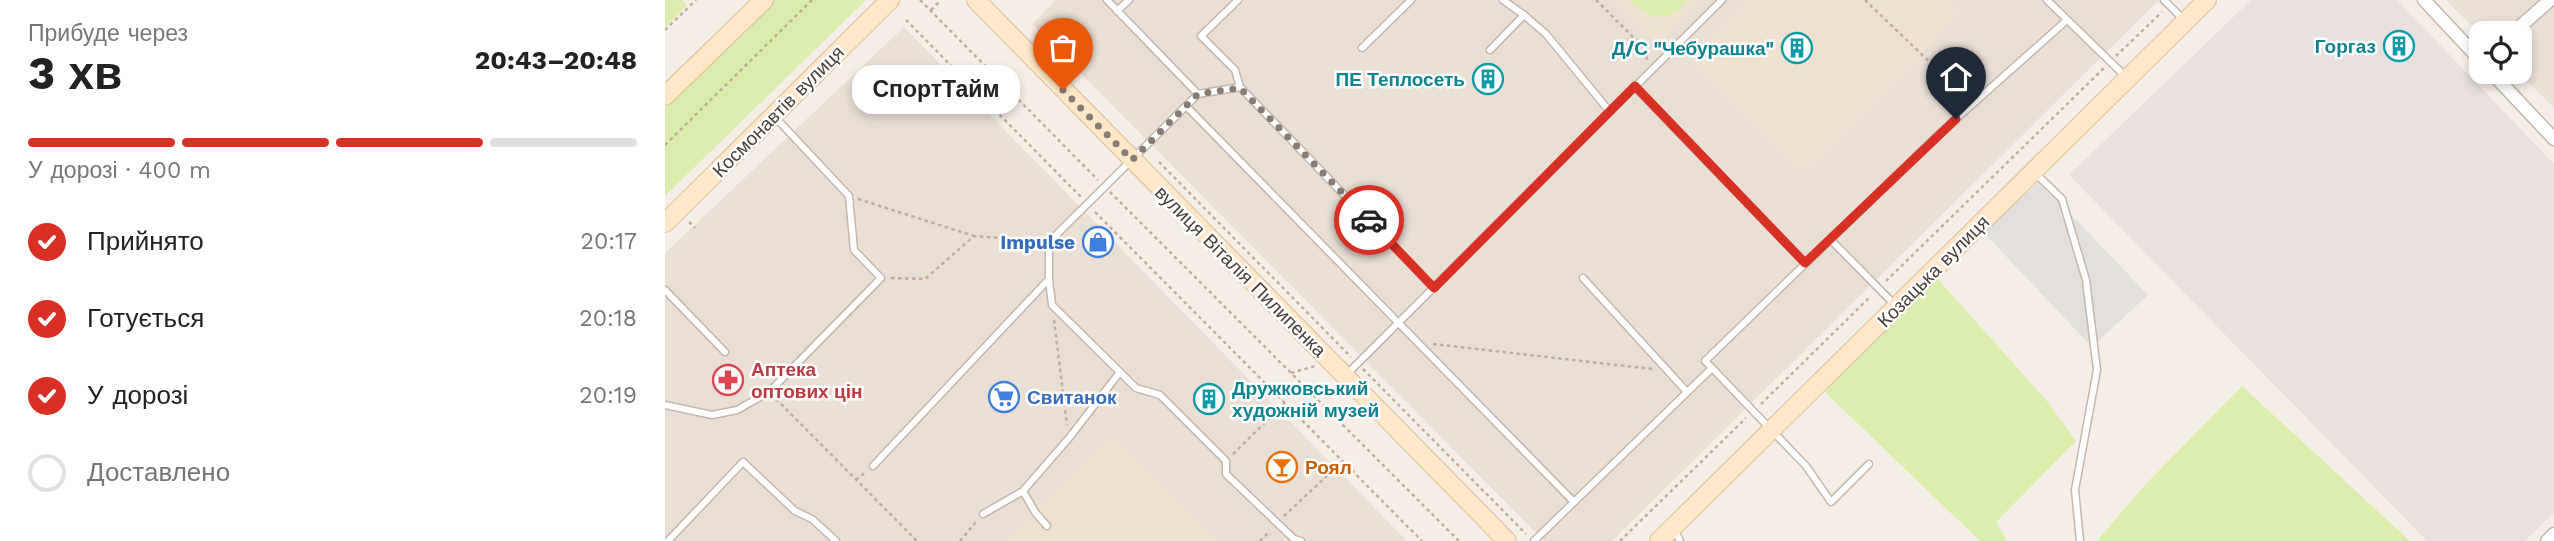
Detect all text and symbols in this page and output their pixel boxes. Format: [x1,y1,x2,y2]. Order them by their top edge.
pin [1033,18,1093,90]
text: Прибуде через [28,20,188,47]
map controls [2469,21,2532,84]
button: locate [2469,21,2532,84]
icon: bag [1044,29,1082,67]
building icon: Горгаз [2382,29,2416,63]
building icon: Д/С "Чебурашка" [1780,31,1814,65]
place label: Горгаз [2315,35,2376,58]
place label: Д/С "Чебурашка" [1612,37,1774,60]
street label: Космонавтів вулиця [708,41,849,182]
text: 20:43–20:48 [475,45,637,75]
text: 3 хв [28,46,122,100]
pin [1926,47,1986,119]
icon: home [1937,58,1975,96]
building icon: ПЕ Теплосеть [1471,62,1505,96]
callout: СпортТайм [853,66,1021,114]
place label: ПЕ Теплосеть [1335,68,1465,91]
text: СпортТайм [873,76,999,103]
text: У дорозі · 400 m [28,157,211,184]
street label: вулиця Віталія Пилипенка [1150,181,1331,362]
courier [1334,185,1404,255]
icon: car [1350,201,1388,239]
street label: Козацька вулиця [1873,211,1994,332]
icon: check [28,223,66,261]
shop icon: Impulse [1081,225,1115,259]
text: Прийнято [87,226,204,256]
text: 20:17 [581,228,637,255]
place label: Impulse [1000,231,1075,254]
icon: check [28,300,66,338]
text: Готується [87,303,204,333]
text: 20:18 [579,305,637,332]
place label: Аптека оптових цін [751,358,863,403]
pharmacy icon: Аптека оптових цін [711,363,745,397]
icon: check [28,377,66,415]
place label: Дружковський художній музей [1232,377,1379,422]
text: У дорозі [87,380,188,410]
supermarket icon: Свитанок [987,380,1021,414]
text: 20:19 [579,382,637,409]
building icon: Дружковський художній музей [1192,382,1226,416]
place label: Свитанок [1027,386,1117,409]
bar icon: Роял [1265,450,1299,484]
place label: Роял [1305,456,1352,479]
text: Доставлено [87,457,230,487]

